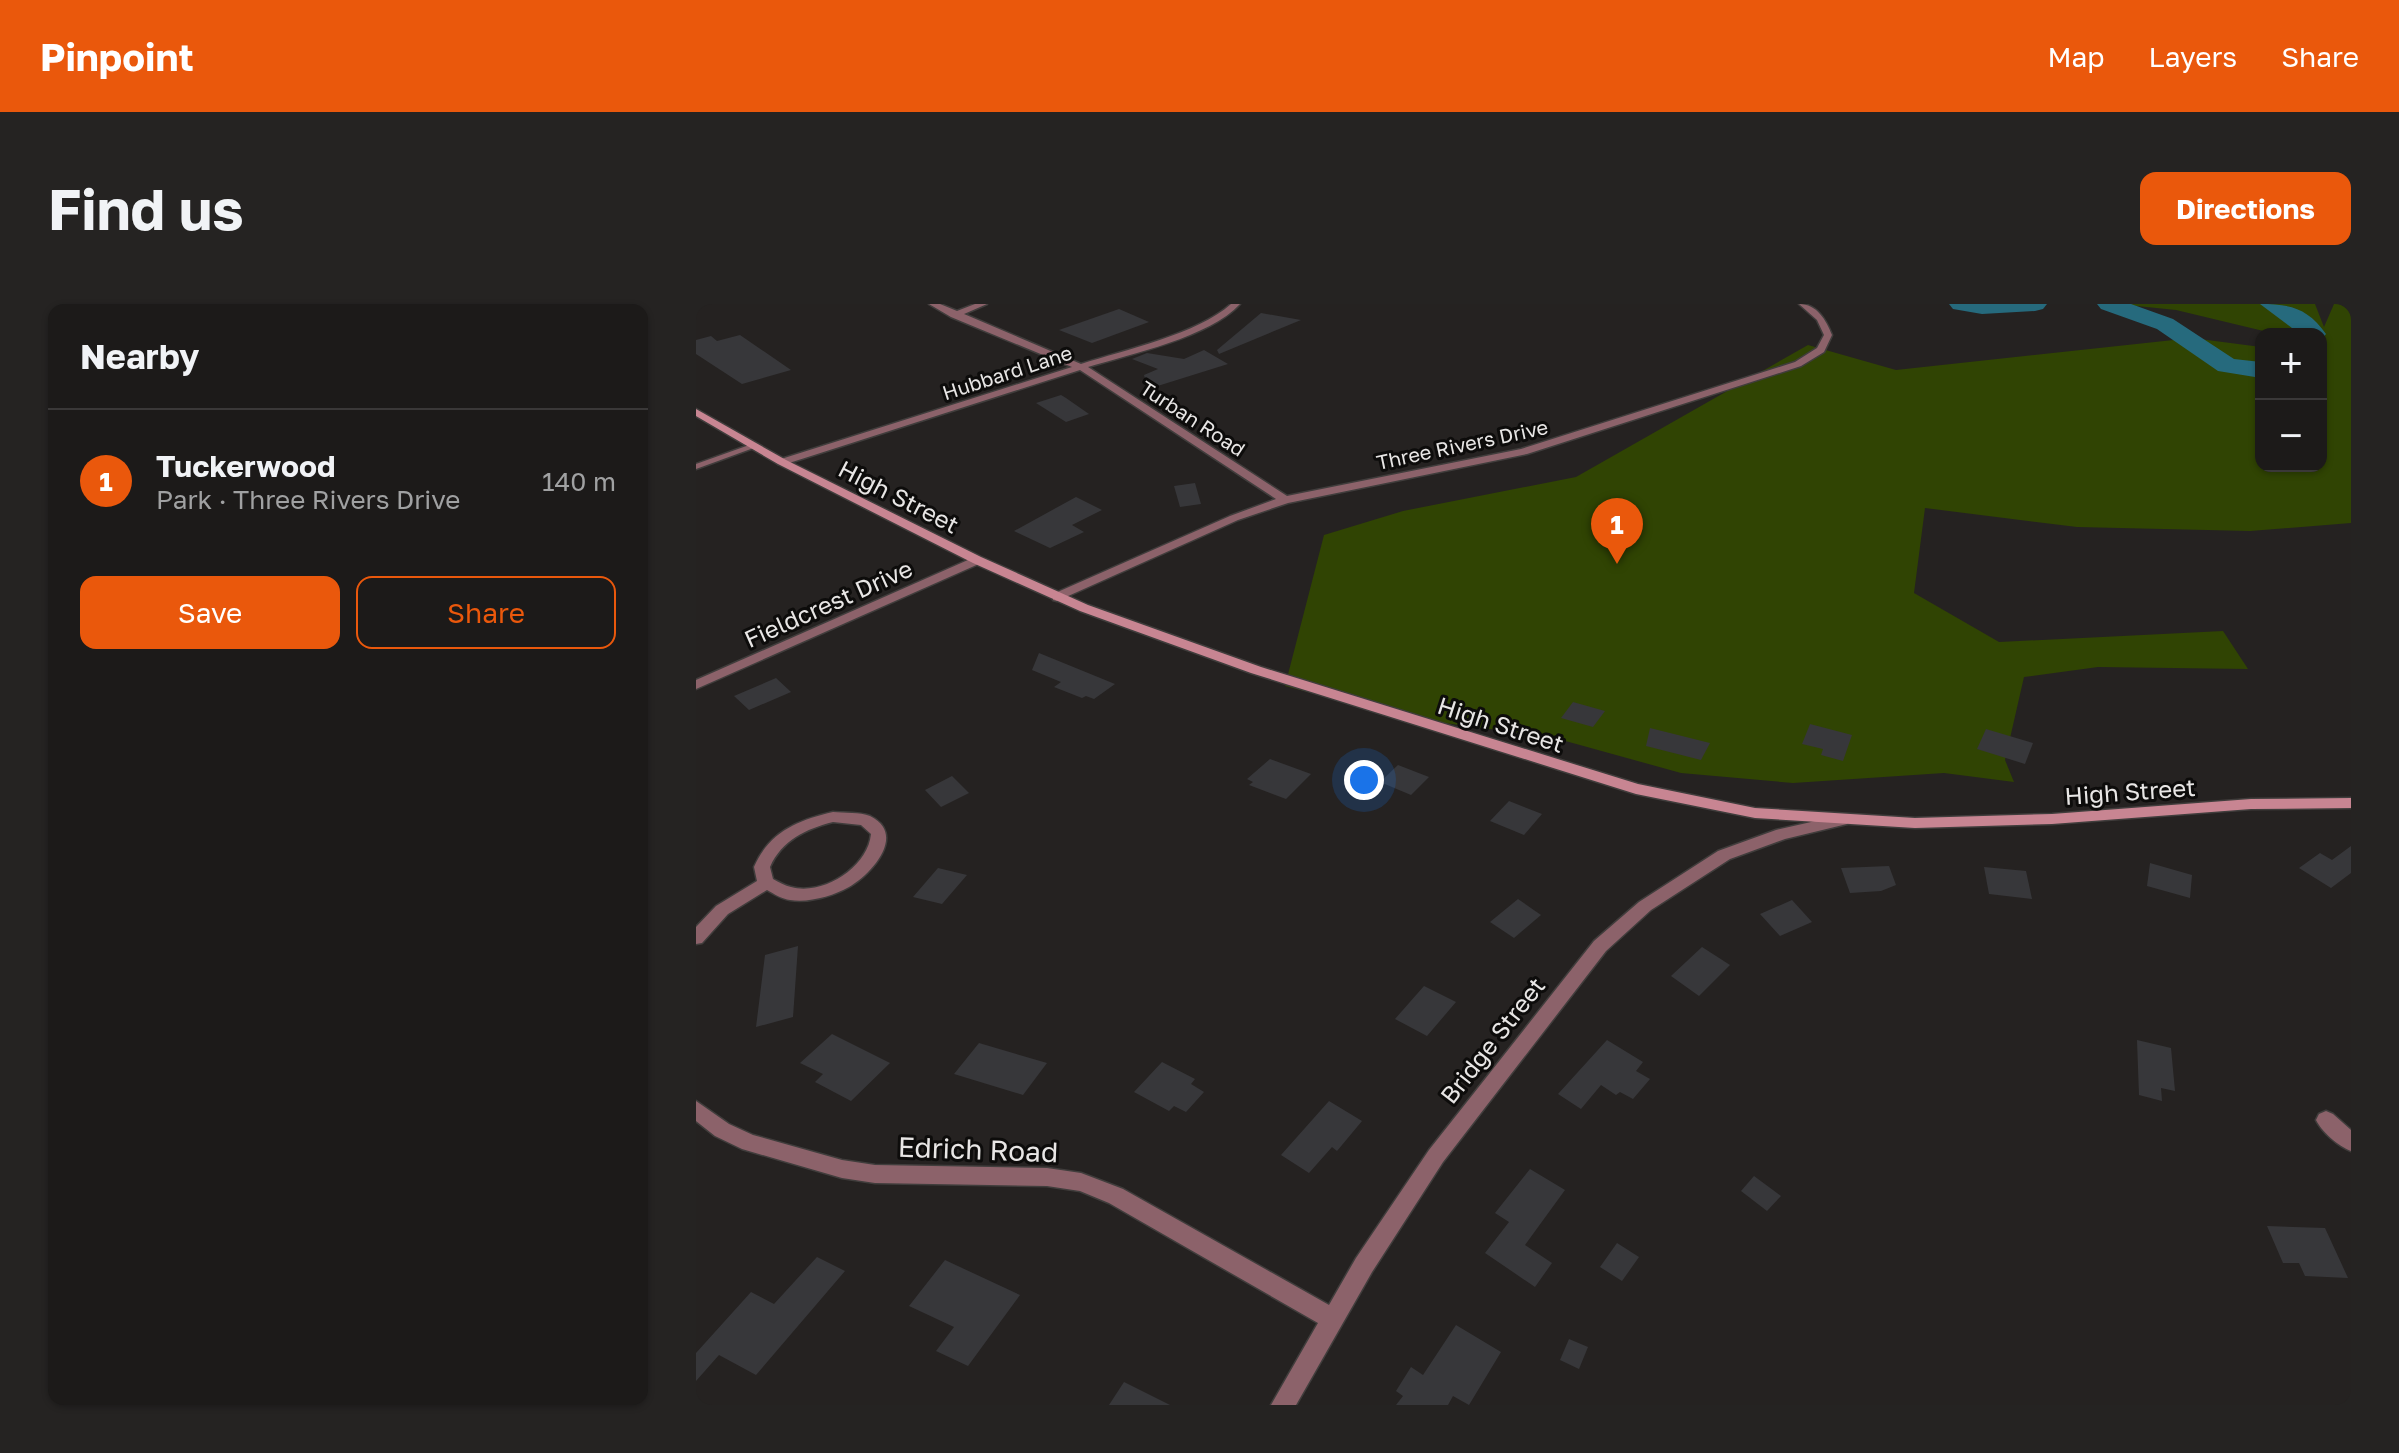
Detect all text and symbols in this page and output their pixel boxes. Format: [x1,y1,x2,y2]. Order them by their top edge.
text: Pinpoint [40,34,194,79]
text: Map [2047,40,2105,73]
text: Layers [2149,40,2237,73]
text: Share [2281,40,2359,73]
button: Directions [2140,172,2351,245]
text: Find us [48,175,244,242]
map controls [2255,328,2327,472]
button: + [2255,328,2327,400]
text: Nearby [80,336,200,376]
street label: Hubbard Lane [939,340,1075,404]
street label: Turban Road [1136,375,1250,461]
button: − [2255,400,2327,472]
street label: Three Rivers Drive [1374,414,1550,474]
text: Tuckerwood [156,448,335,484]
street label: High Street [834,453,964,539]
text: 1 [99,466,113,497]
text: 140 m [542,466,616,497]
text: Park · Three Rivers Drive [156,484,460,515]
pin: 1 [1591,498,1643,564]
street label: Fieldcrest Drive [740,553,916,653]
button: Save [80,576,340,649]
button: Share [356,576,616,649]
street label: High Street [1434,690,1568,758]
your location [1344,760,1384,800]
street label: High Street [2064,772,2196,810]
street label: Bridge Street [1434,971,1550,1109]
street label: Edrich Road [897,1130,1059,1168]

